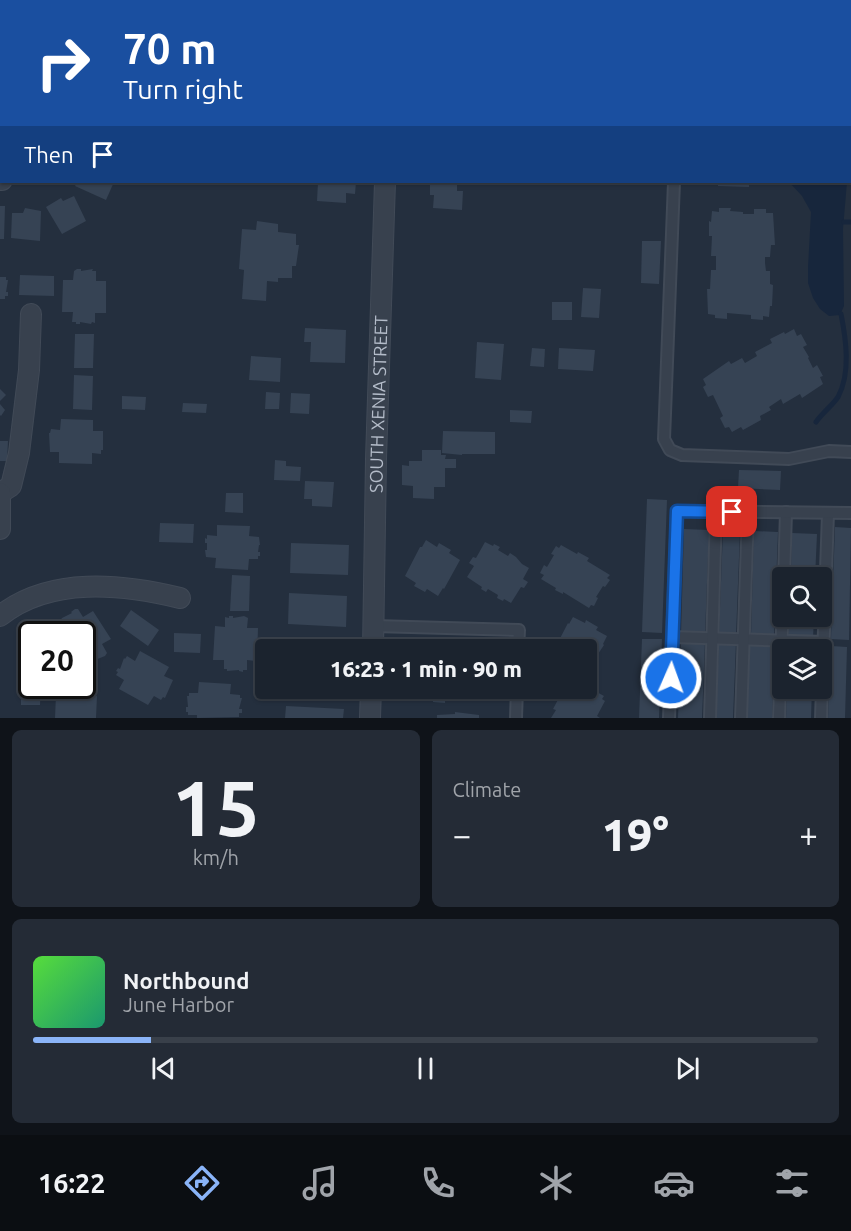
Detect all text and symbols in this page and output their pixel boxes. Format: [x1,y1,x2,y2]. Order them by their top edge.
icon: right [24,24,102,102]
text: 70 m [123,25,217,72]
text: Turn right [123,74,243,104]
icon: arrive [86,138,119,171]
text: Then [24,142,74,167]
street label: SOUTH XENIA STREET [365,315,391,493]
pin [706,486,757,537]
icon: arrive [715,495,748,528]
map controls [772,567,832,699]
button: search [772,567,832,627]
speed limit sign: 20 [18,621,96,699]
button: layers [772,639,832,699]
position arrow [639,646,703,710]
text: 16:23 · 1 min · 90 m [330,656,522,681]
text: 15 [172,763,260,851]
text: Climate [453,778,521,801]
text: 19° [602,809,669,860]
text: − [453,816,471,853]
text: + [799,816,818,853]
text: km/h [193,846,239,869]
text: Northbound [123,968,249,993]
text: June Harbor [123,993,234,1016]
icon: previous [147,1052,180,1085]
icon: pause [409,1052,442,1085]
icon: next [671,1052,704,1085]
icon: directions [181,1162,223,1204]
icon: music [299,1162,341,1204]
icon: phone [417,1162,459,1204]
icon: climate [535,1162,577,1204]
icon: car [653,1162,695,1204]
icon: filters [771,1162,813,1204]
text: 16:22 [38,1168,106,1198]

